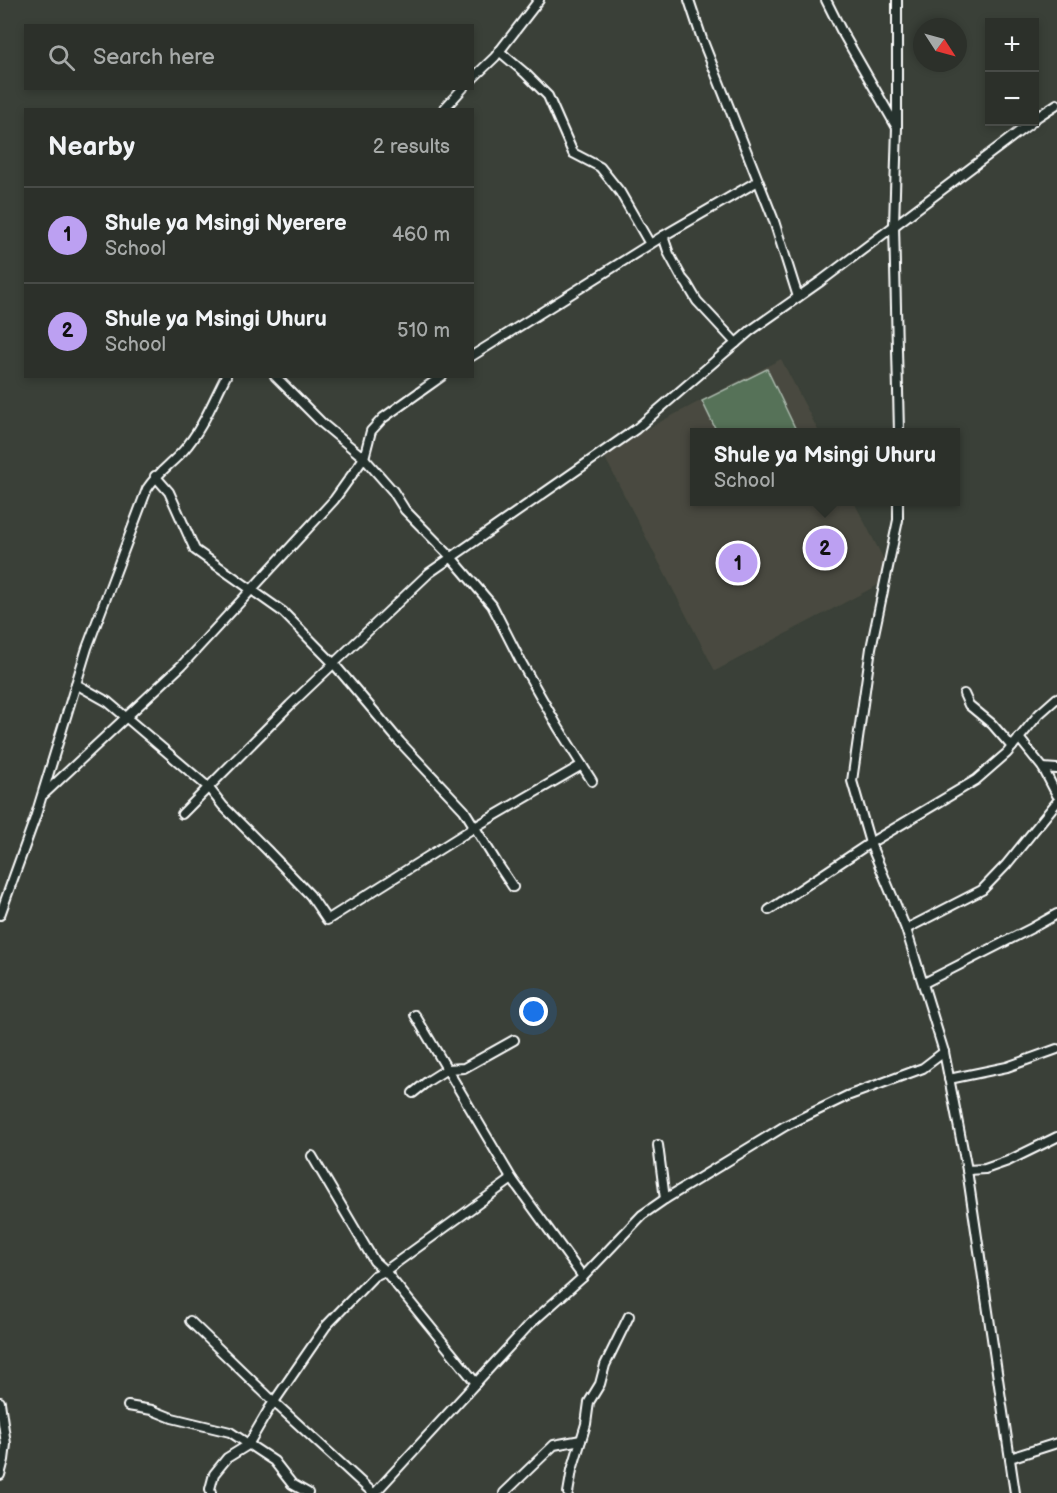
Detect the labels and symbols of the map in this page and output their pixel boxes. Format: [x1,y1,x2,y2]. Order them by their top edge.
north arrow [913,18,967,72]
pin: 2 [806,526,844,570]
pin: 1 [718,540,758,586]
your location [519,997,548,1026]

